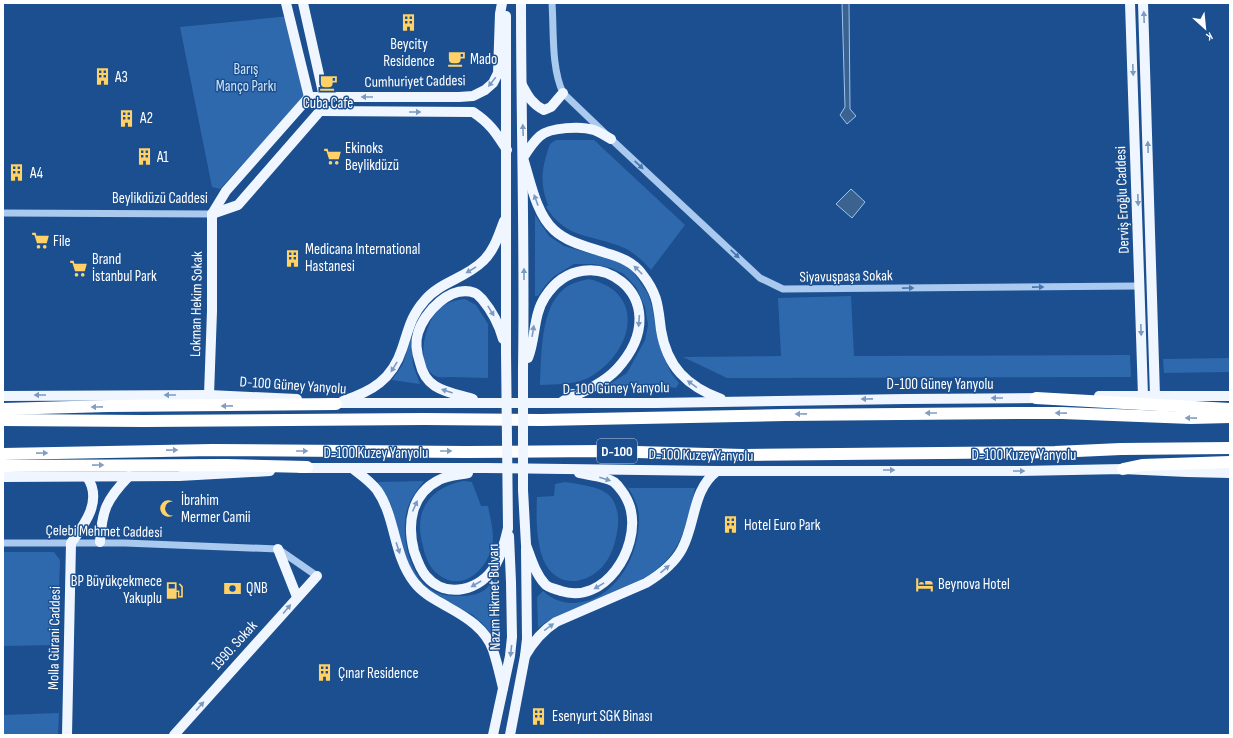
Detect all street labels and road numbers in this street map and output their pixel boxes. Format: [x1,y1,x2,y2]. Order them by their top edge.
street label: Cumhuriyet Caddesi [364,71,466,92]
street label: Derviş Eroğlu Caddesi [1111,146,1134,254]
street label: Beylikdüzü Caddesi [112,189,208,208]
street label: Lokman Hekim Sokak [186,251,207,357]
street label: Siyavuşpaşa Sokak [799,266,893,287]
street label: D-100 Güney Yanyolu [239,372,347,399]
street label: D-100 Güney Yanyolu [887,375,993,394]
street label: D-100 Güney Yanyolu [562,378,670,399]
road number: D-100 [597,439,637,463]
street label: D-100 Kuzey Yanyolu [324,444,428,463]
street label: D-100 Kuzey Yanyolu [648,445,754,466]
street label: D-100 Kuzey Yanyolu [972,446,1076,465]
street label: Çelebi Mehmet Caddesi [45,521,163,542]
street label: Nazım Hikmet Bulvarı [484,544,505,650]
street label: Molla Gürani Caddesi [44,586,65,690]
street label: 1990. Sokak [207,617,262,674]

